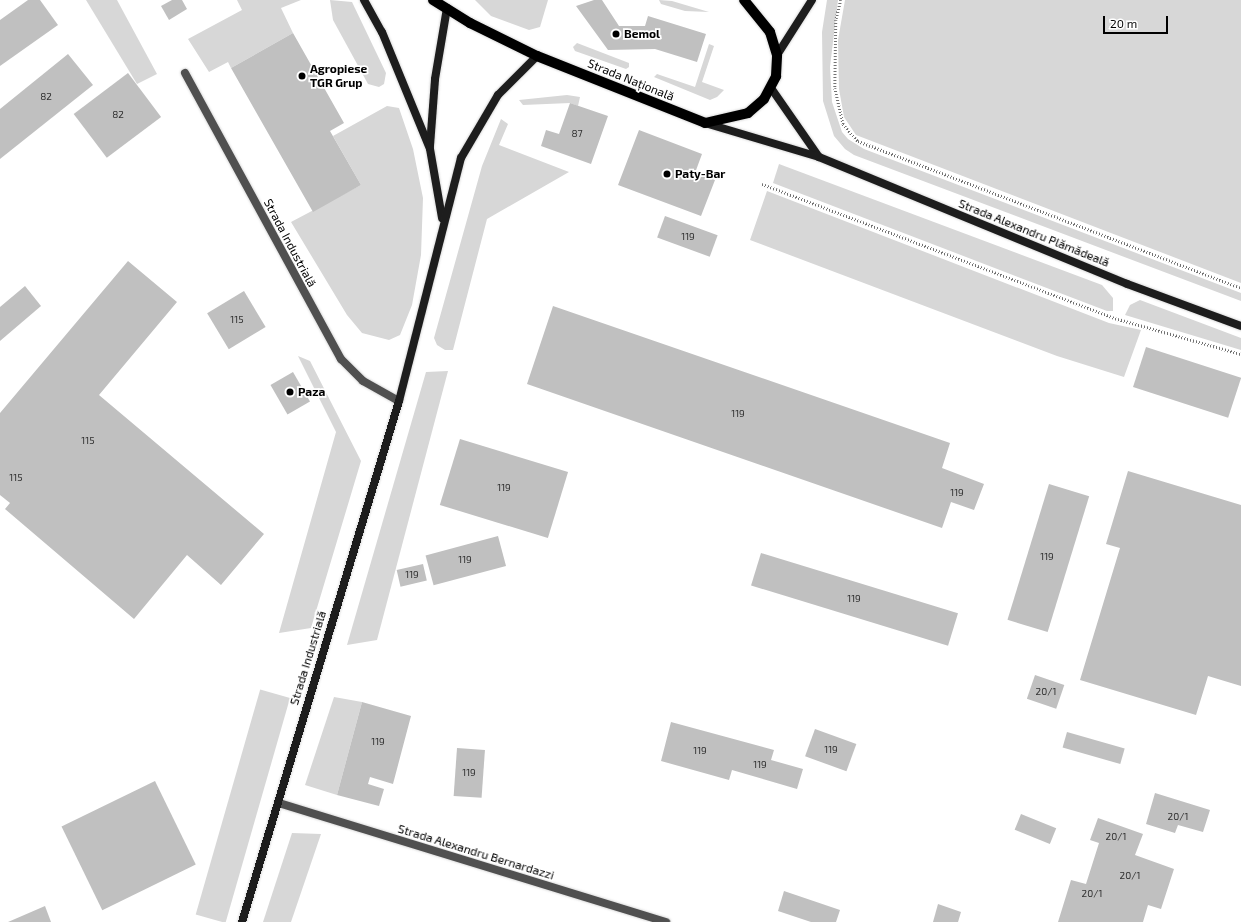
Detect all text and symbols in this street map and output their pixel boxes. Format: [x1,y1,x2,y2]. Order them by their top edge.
scale bar [1105,8,1170,34]
text: 20 m [1110,16,1137,30]
place label: Bemol [624,27,660,41]
marker: Bemol [611,29,621,39]
street label: Strada Națională [586,56,676,104]
place label: Agropiese TGR Grup [310,62,367,90]
marker: Agropiese TGR Grup [297,71,307,81]
house number: 82 [40,91,52,103]
house number: 82 [112,109,124,121]
house number: 87 [571,128,583,140]
place label: Paty-Bar [675,167,725,181]
marker: Paty-Bar [662,169,672,179]
street label: Strada Industrială [261,196,319,290]
street label: Strada Alexandru Plămădeală [956,196,1112,270]
house number: 119 [681,231,695,243]
house number: 115 [230,314,244,326]
place label: Paza [298,385,325,399]
marker: Paza [285,387,295,397]
house number: 119 [731,408,745,420]
house number: 115 [81,435,95,447]
house number: 115 [9,472,23,484]
house number: 119 [497,482,511,494]
house number: 119 [950,487,964,499]
house number: 119 [1040,551,1054,563]
house number: 119 [458,554,472,566]
house number: 119 [405,569,419,581]
house number: 119 [847,593,861,605]
street label: Strada Industrială [287,609,329,707]
house number: 20/1 [1036,686,1056,698]
house number: 119 [371,736,385,748]
house number: 119 [824,744,838,756]
house number: 119 [693,745,707,757]
house number: 119 [753,759,767,771]
house number: 119 [462,767,476,779]
house number: 20/1 [1168,811,1188,823]
street label: Strada Alexandru Bernardazzi [396,821,556,883]
house number: 20/1 [1106,831,1126,843]
house number: 20/1 [1120,870,1140,882]
house number: 20/1 [1082,888,1102,900]

